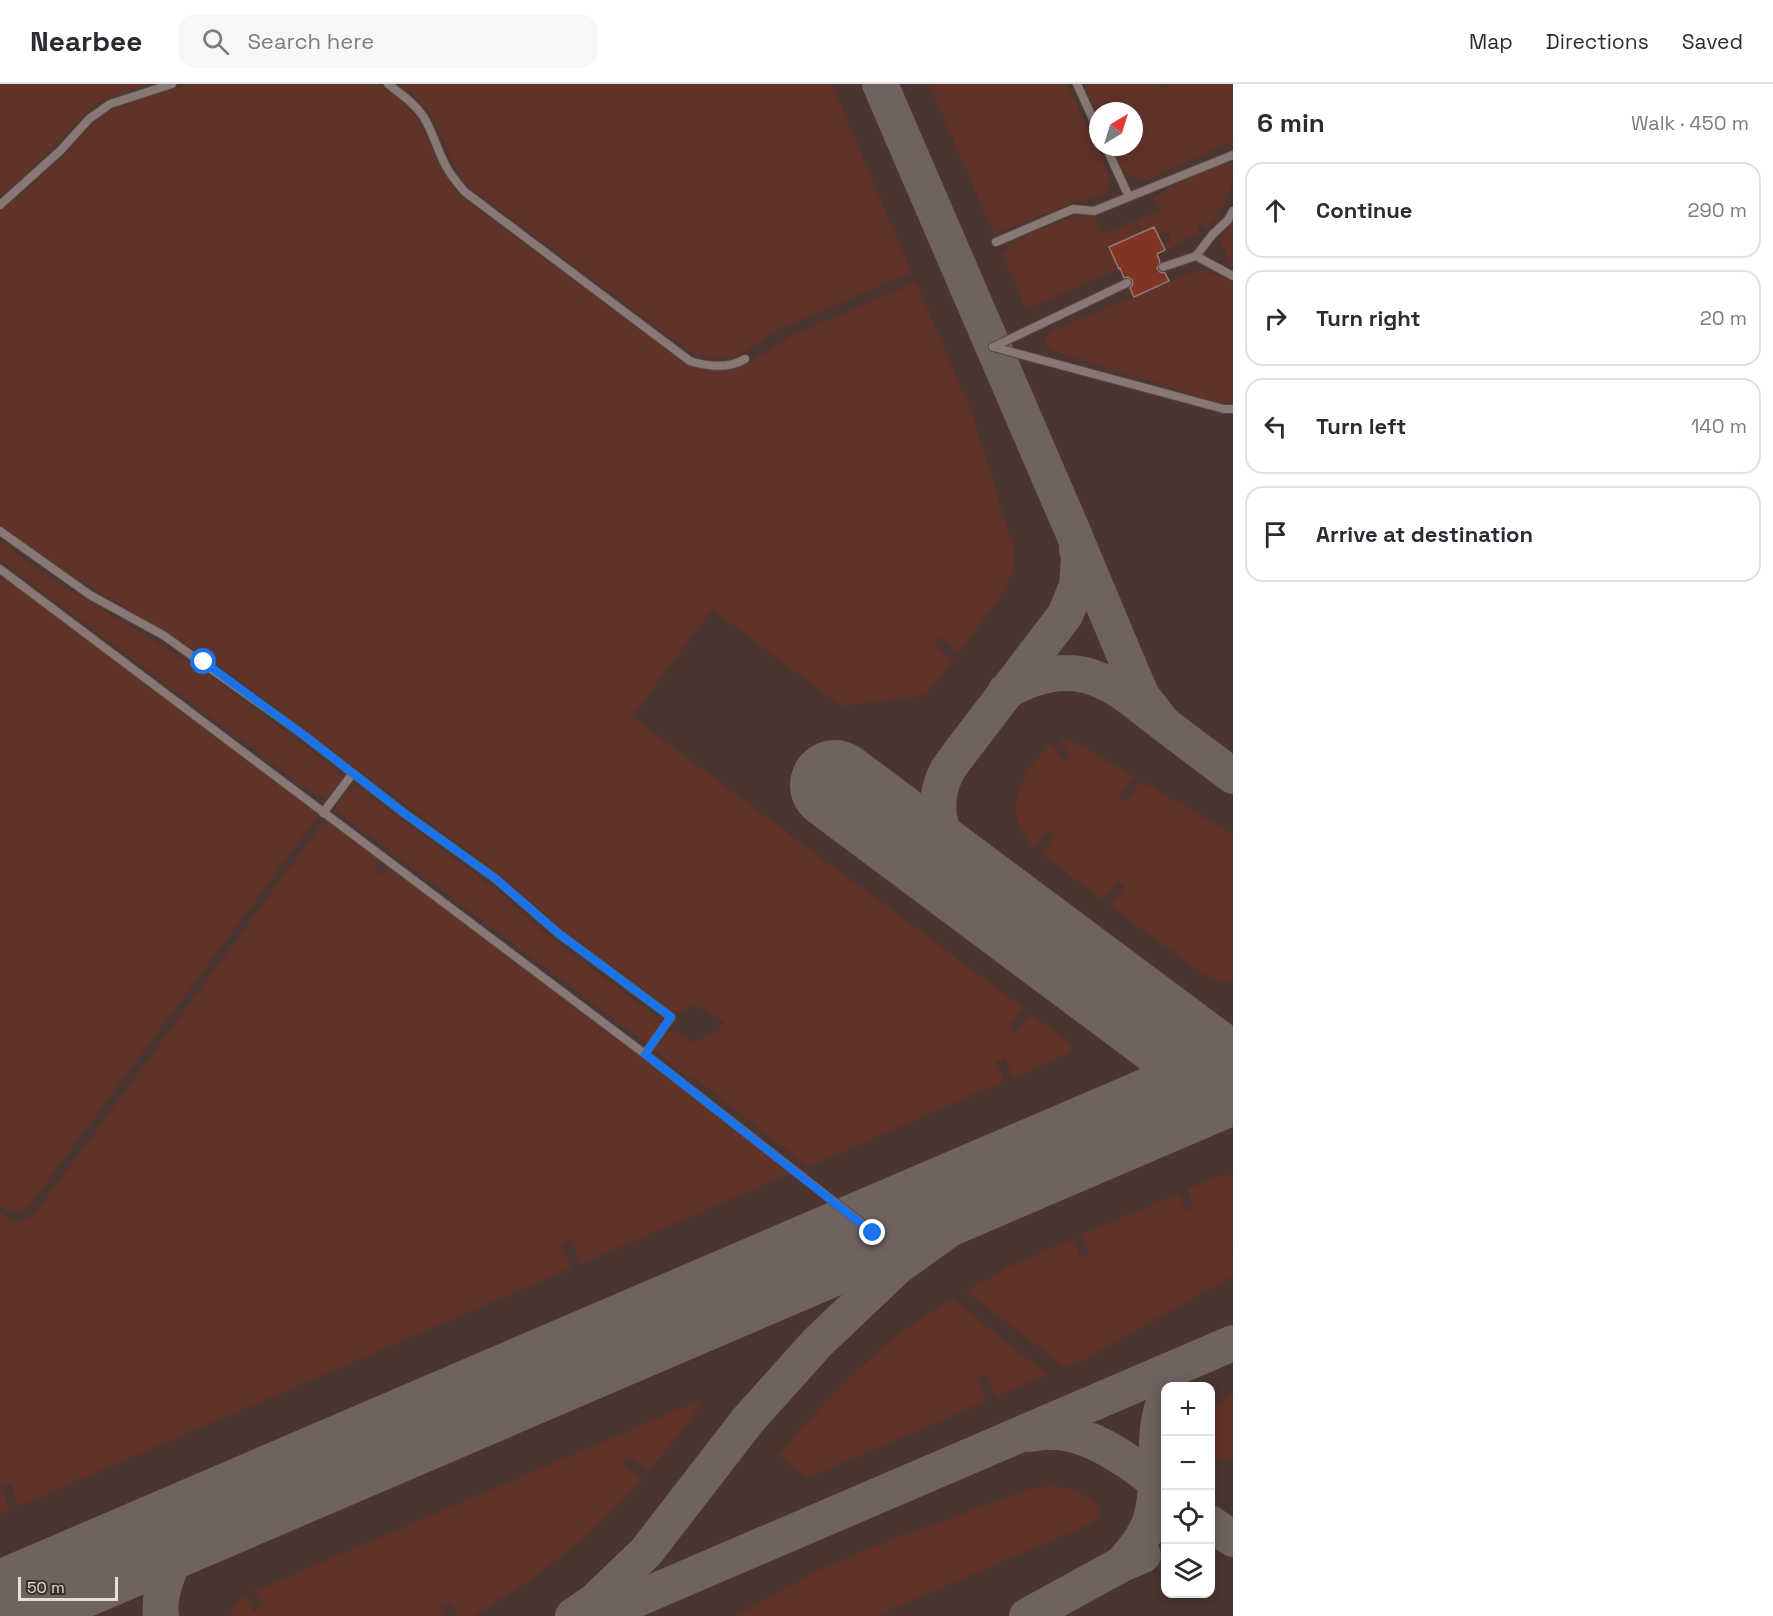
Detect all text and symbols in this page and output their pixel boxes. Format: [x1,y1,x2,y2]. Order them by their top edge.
search box [178,14,598,68]
text: Nearbee [30,23,142,59]
icon: search [199,25,232,58]
text: Search here [247,27,374,55]
text: Map [1469,28,1513,55]
text: Directions [1546,28,1649,55]
text: Saved [1682,28,1743,55]
north arrow [1089,102,1143,156]
text: 6 min [1257,106,1325,140]
text: Walk · 450 m [1631,110,1749,136]
icon: ahead [1259,194,1292,227]
text: Continue [1316,196,1412,224]
text: 290 m [1688,197,1747,223]
icon: right [1259,302,1292,335]
text: Turn right [1316,304,1421,332]
text: 20 m [1700,305,1747,331]
icon: left [1259,410,1292,443]
text: Turn left [1316,412,1406,440]
text: 140 m [1691,413,1747,439]
icon: arrive [1259,518,1292,551]
text: Arrive at destination [1316,520,1533,548]
route start [190,648,216,674]
route end [859,1219,885,1245]
map controls [1161,1382,1215,1598]
button: + [1161,1382,1215,1436]
button: − [1161,1436,1215,1490]
button: locate [1161,1490,1215,1544]
button: layers [1161,1544,1215,1598]
scale bar [18,1574,118,1602]
text: 50 m [27,1577,65,1598]

